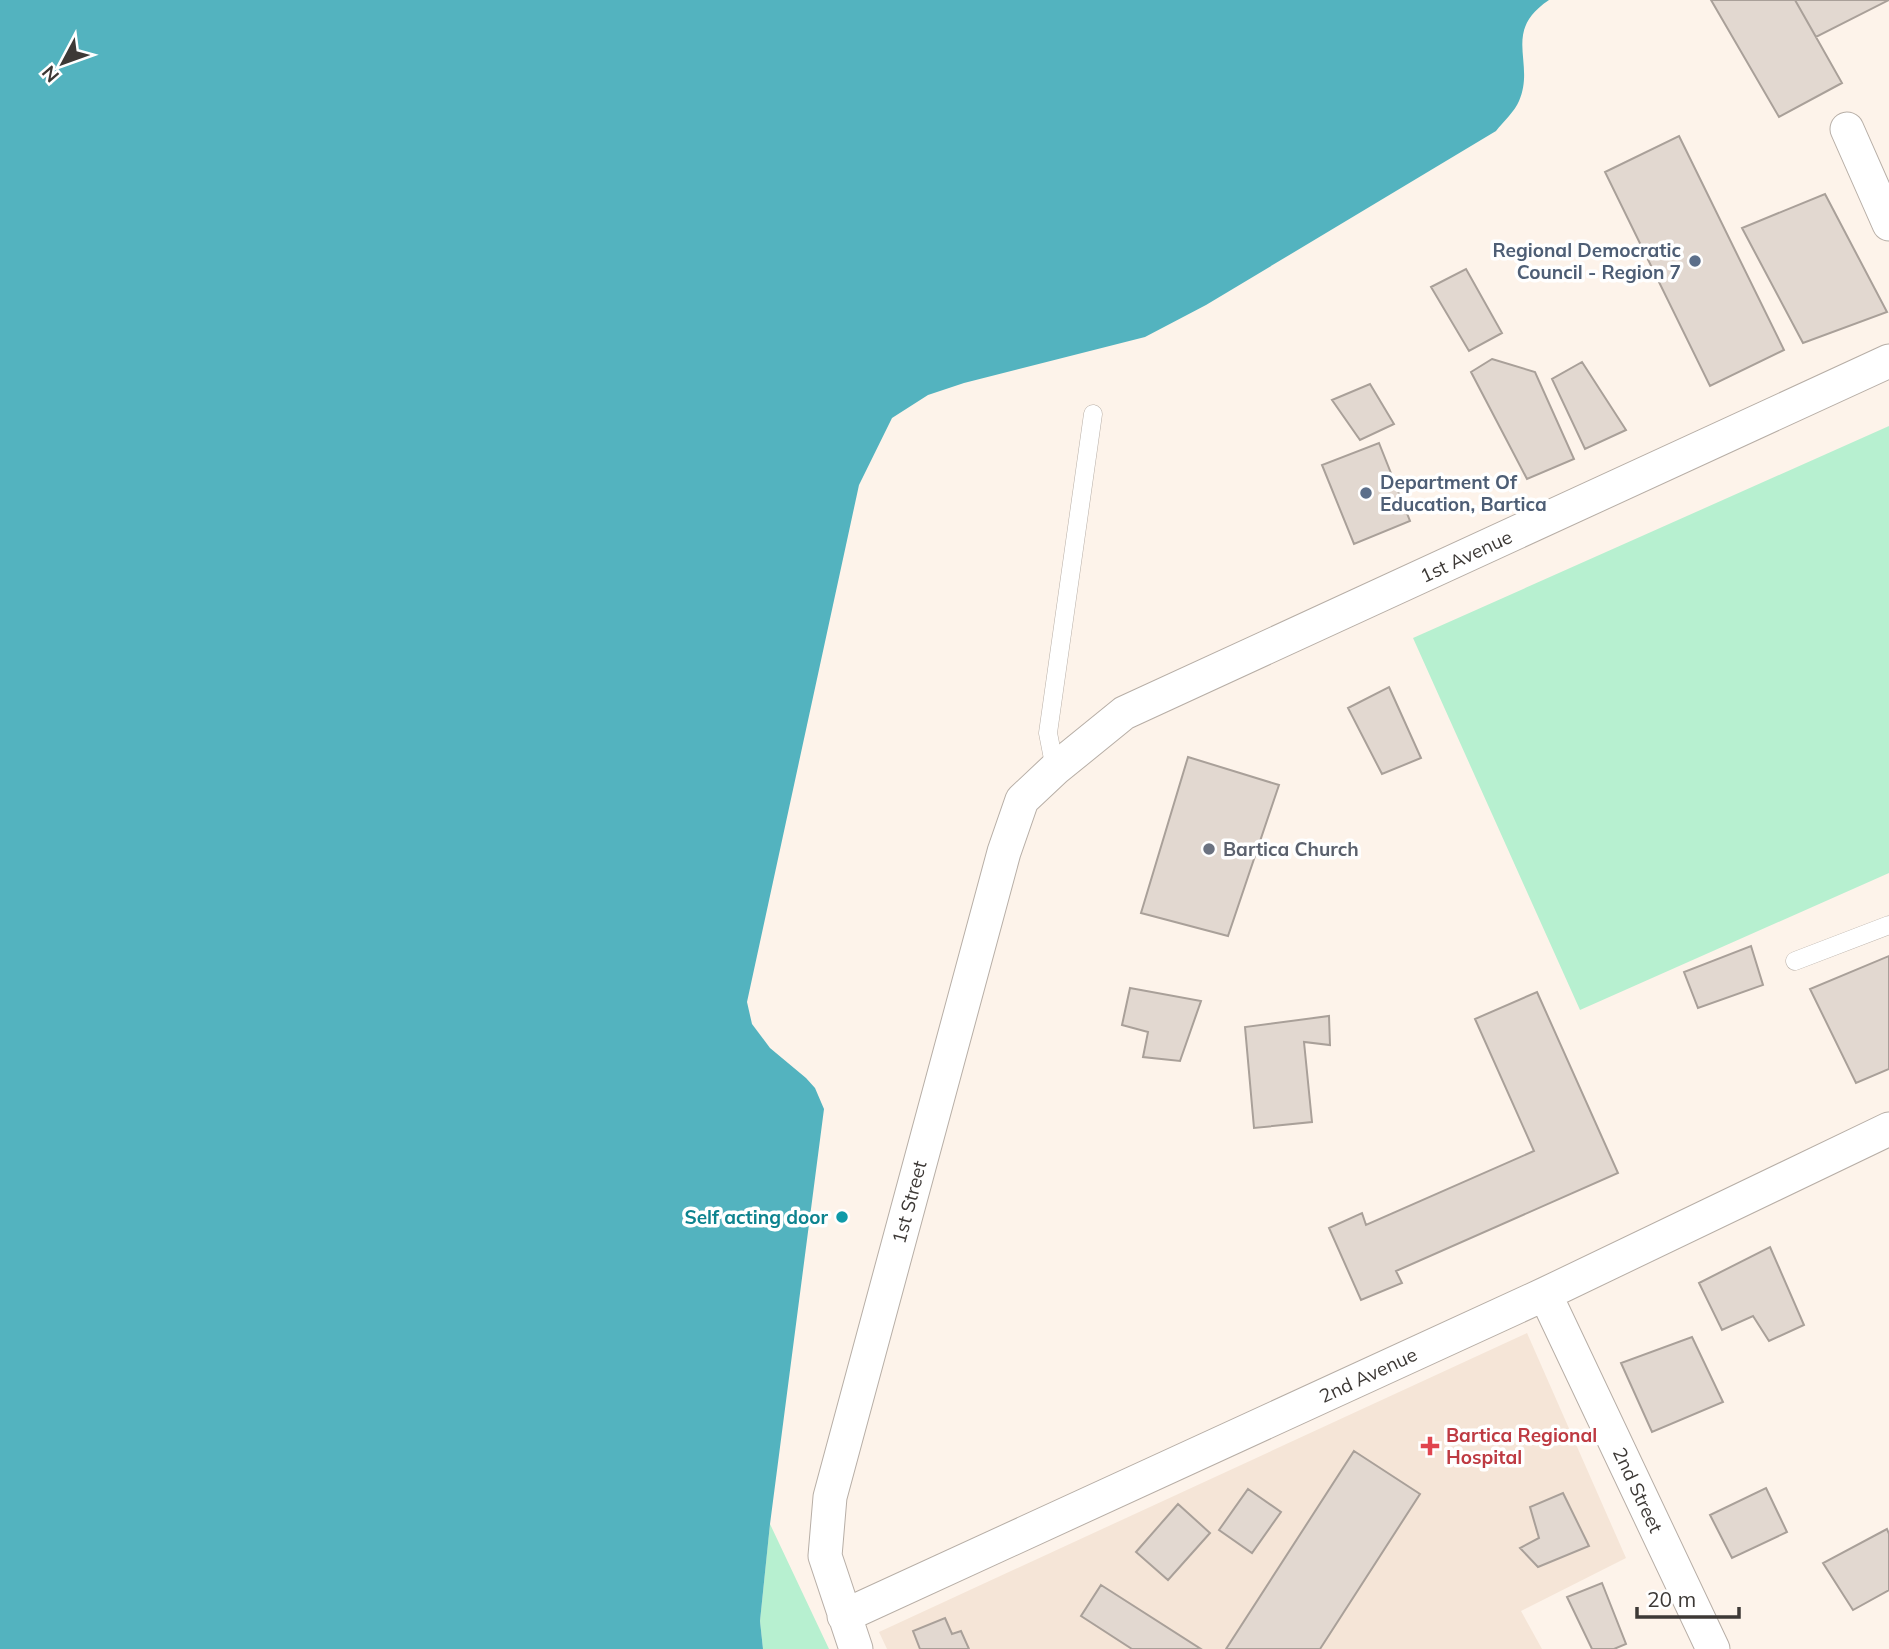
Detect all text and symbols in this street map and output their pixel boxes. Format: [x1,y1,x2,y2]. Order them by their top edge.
north arrow [28,28,98,98]
text: N [36,61,64,87]
place label: Regional Democratic Council - Region 7 [1492,238,1681,284]
marker: Regional Democratic Council - Region 7 [1687,253,1703,269]
place label: Department Of Education, Bartica [1380,470,1547,516]
marker: Department Of Education, Bartica [1358,485,1374,501]
street label: 1st Avenue [1416,524,1516,588]
place label: Bartica Church [1223,837,1359,861]
marker: Bartica Church [1201,841,1217,857]
street label: 1st Street [886,1158,932,1246]
place label: Self acting door [684,1205,829,1229]
marker: Self acting door [834,1209,850,1225]
street label: 2nd Avenue [1315,1342,1421,1408]
place label: Bartica Regional Hospital [1446,1423,1597,1469]
marker: Bartica Regional Hospital [1420,1436,1440,1456]
street label: 2nd Street [1608,1443,1668,1537]
scale bar [1637,1576,1738,1620]
text: 20 m [1647,1586,1696,1612]

